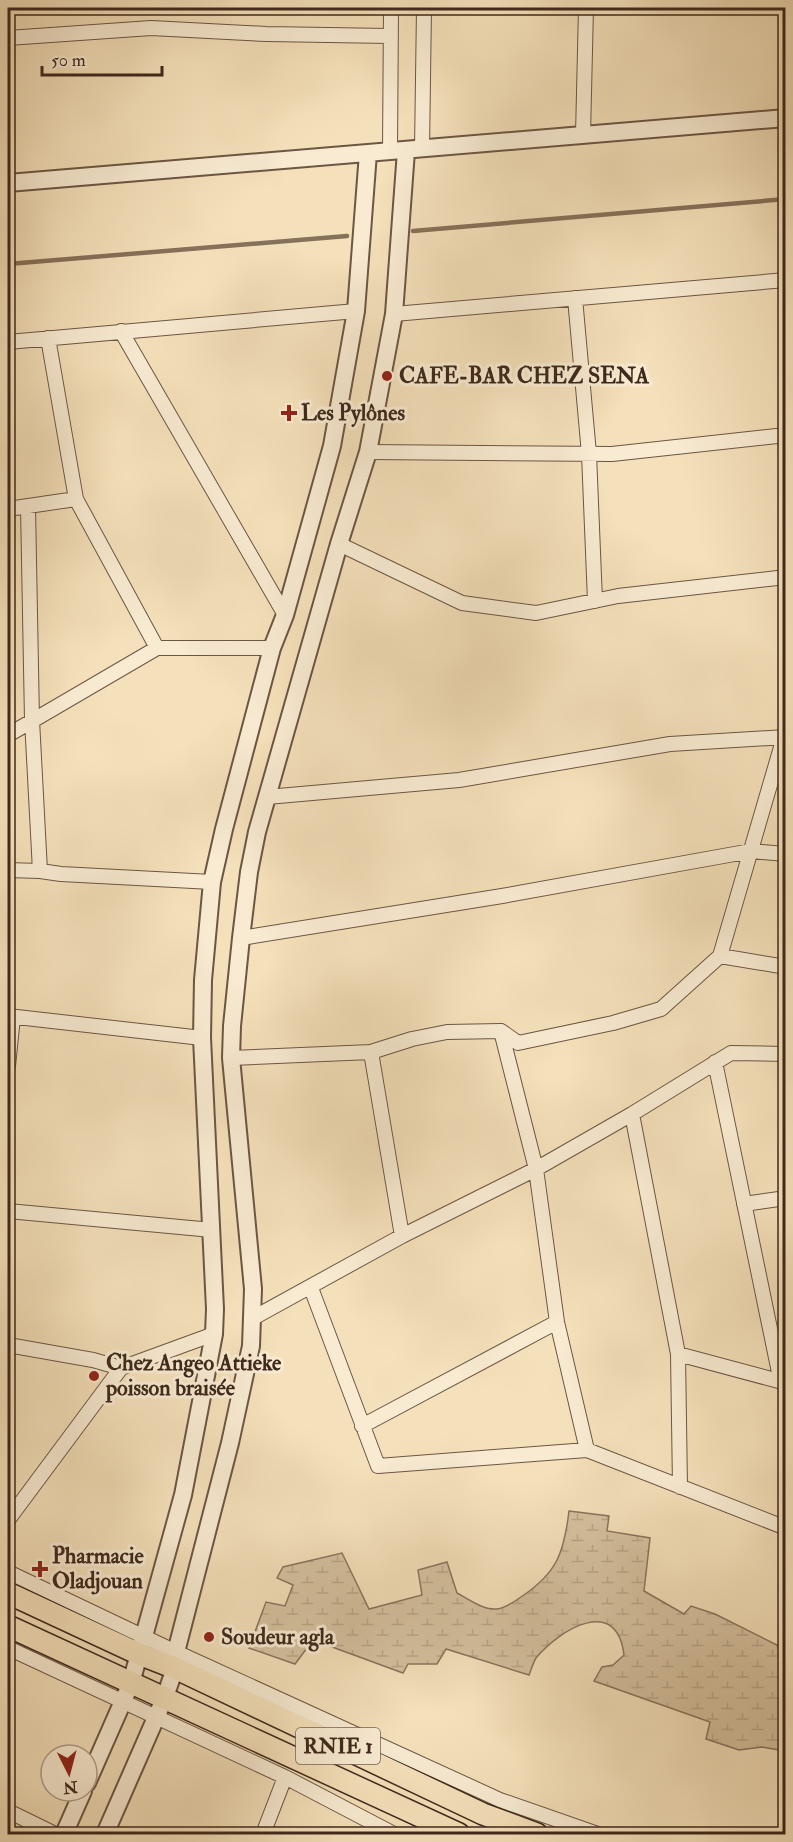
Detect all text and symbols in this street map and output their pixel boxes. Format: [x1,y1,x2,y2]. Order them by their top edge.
scale bar [42,39,162,77]
text: 50 m [51,49,86,72]
place label: CAFE-BAR CHEZ SENA [399,362,650,390]
marker: CAFE-BAR CHEZ SENA [380,369,394,383]
place label: Les Pylônes [301,399,405,428]
marker: Les Pylônes [282,406,296,420]
place label: Chez Angeo Attieke poisson braisée [105,1349,282,1403]
marker: Chez Angeo Attieke poisson braisée [87,1369,101,1383]
place label: Pharmacie Oladjouan [52,1542,144,1595]
marker: Pharmacie Oladjouan [33,1562,47,1576]
place label: Soudeur agla [221,1623,335,1652]
marker: Soudeur agla [202,1630,216,1644]
road number: RNIE 1 [296,1728,380,1764]
north arrow [39,1743,99,1803]
text: N [62,1776,80,1798]

